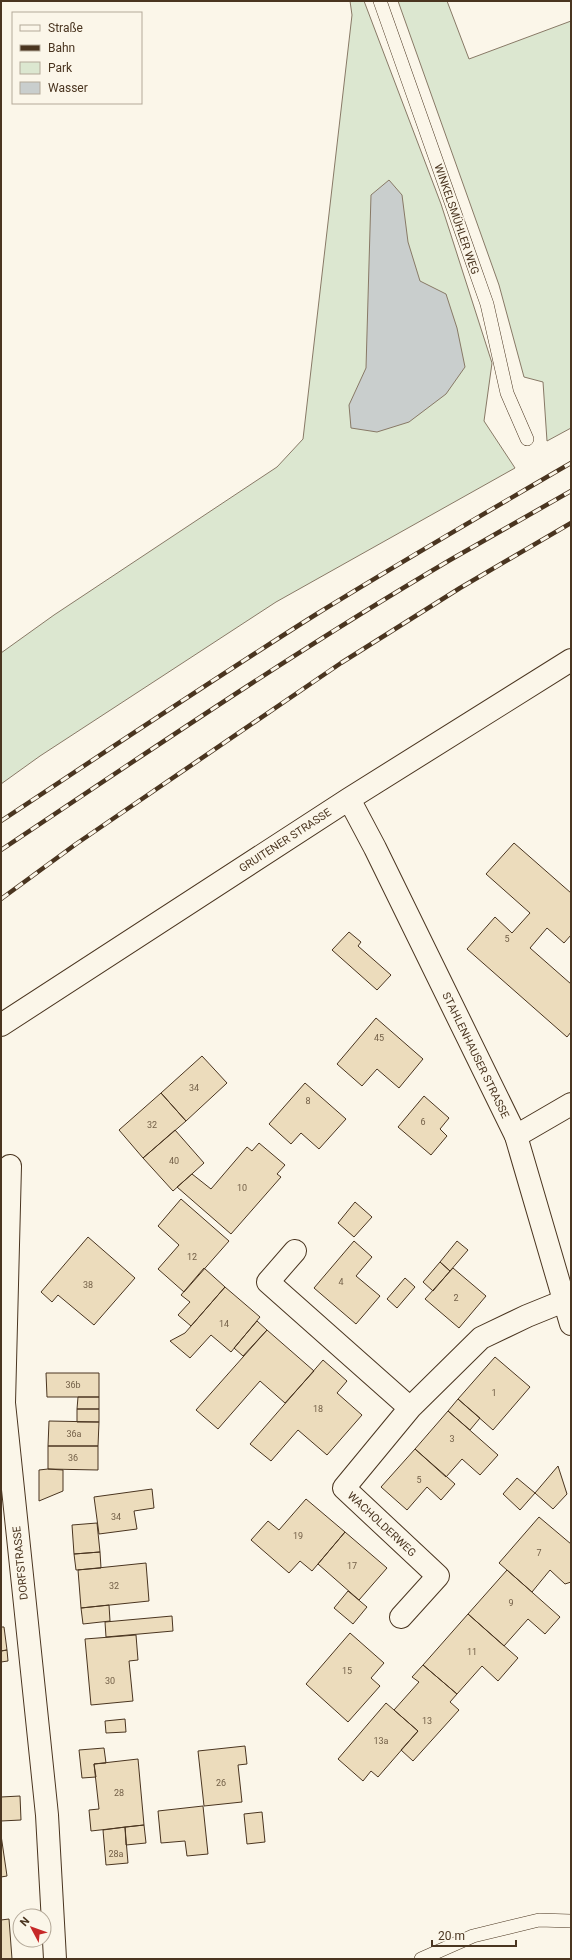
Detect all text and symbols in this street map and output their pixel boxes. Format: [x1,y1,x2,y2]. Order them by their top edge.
legend [12,12,142,104]
text: Straße [48,21,83,35]
text: Bahn [48,41,75,55]
text: Park [48,61,73,75]
text: Wasser [48,81,88,95]
street label: WINKELSMÜHLER WEG [432,162,482,276]
street label: GRUITENER STRASSE [237,806,334,875]
house number: 5 [504,934,510,944]
street label: STAHLENHAUSER STRASSE [439,990,512,1120]
house number: 45 [374,1033,384,1043]
house number: 34 [189,1083,199,1093]
house number: 8 [305,1096,311,1106]
house number: 6 [420,1117,426,1127]
house number: 32 [147,1120,157,1130]
house number: 40 [169,1156,179,1166]
house number: 10 [237,1183,247,1193]
house number: 12 [187,1252,197,1262]
house number: 4 [338,1277,344,1287]
house number: 38 [83,1280,93,1290]
house number: 2 [453,1293,459,1303]
house number: 14 [219,1319,229,1329]
house number: 36b [65,1380,81,1390]
house number: 1 [491,1388,497,1398]
house number: 18 [313,1404,323,1414]
house number: 36a [66,1429,82,1439]
house number: 3 [449,1434,455,1444]
house number: 36 [68,1453,78,1463]
house number: 5 [416,1475,422,1485]
street label: WACHOLDERWEG [345,1489,419,1559]
house number: 34 [111,1512,121,1522]
street label: DORFSTRASSE [10,1525,31,1600]
house number: 19 [293,1531,303,1541]
house number: 7 [536,1548,542,1558]
house number: 17 [347,1561,357,1571]
house number: 32 [109,1581,119,1591]
house number: 9 [508,1598,514,1608]
house number: 11 [467,1647,477,1657]
house number: 15 [342,1666,352,1676]
house number: 30 [105,1676,115,1686]
house number: 13 [422,1716,432,1726]
house number: 13a [373,1736,389,1746]
house number: 26 [216,1778,226,1788]
house number: 28 [114,1788,124,1798]
house number: 28a [108,1849,124,1859]
north arrow [12,1908,52,1948]
text: N [17,1914,32,1929]
scale bar [432,1922,516,1948]
text: 20 m [438,1929,465,1943]

